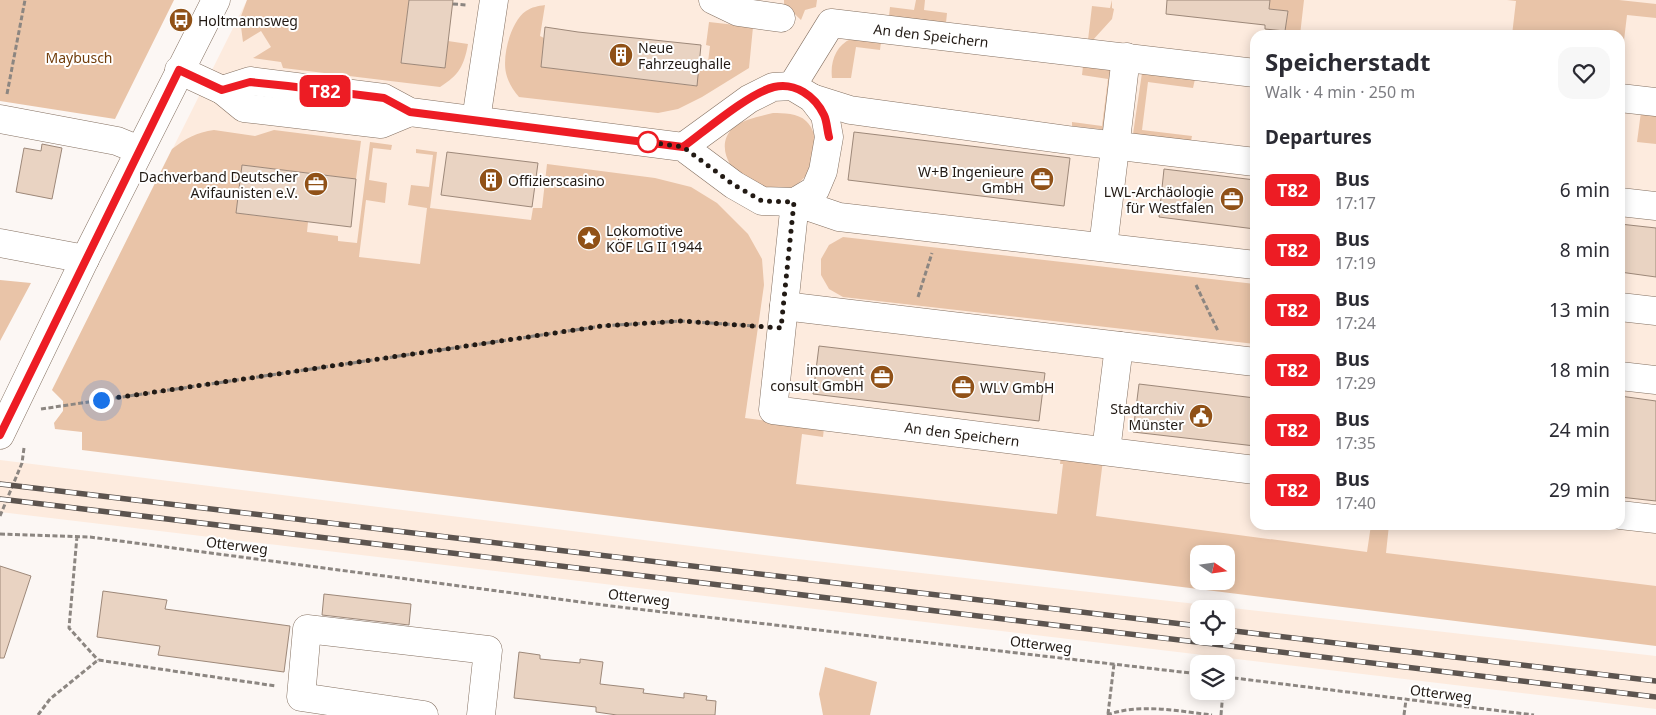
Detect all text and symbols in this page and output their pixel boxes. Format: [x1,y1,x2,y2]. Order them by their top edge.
bus stop icon: Holtmannsweg [168,7,194,33]
place label: Holtmannsweg [198,11,298,30]
street label: An den Speichern [873,19,990,51]
place label: Neue Fahrzeughalle [638,38,731,73]
building icon: Neue Fahrzeughalle [608,42,634,68]
text: Speicherstadt [1265,45,1430,78]
button: heart [1558,47,1610,99]
park label: Maybusch [45,48,113,67]
line badge: T82 [296,75,354,107]
text: T82 [310,79,340,103]
text: Walk · 4 min · 250 m [1265,81,1415,103]
text: Departures [1265,124,1372,150]
unlabelled marker [637,131,659,153]
place label: W+B Ingenieure GmbH [918,162,1024,197]
office icon: W+B Ingenieure GmbH [1029,166,1055,192]
text: Bus [1335,166,1370,192]
place label: Dachverband Deutscher Avifaunisten e.V. [139,167,298,202]
building icon: Offizierscasino [478,167,504,193]
office icon: Dachverband Deutscher Avifaunisten e.V. [303,171,329,197]
place label: Offizierscasino [508,171,605,190]
text: 6 min [1560,177,1610,203]
text: T82 [1277,178,1308,202]
place label: LWL-Archäologie für Westfalen [1104,182,1214,217]
office icon: LWL-Archäologie für Westfalen [1219,186,1245,212]
text: 17:17 [1335,192,1376,214]
place label: Lokomotive KÖF LG II 1944 [606,221,702,256]
place icon: Lokomotive KÖF LG II 1944 [576,225,602,251]
text: Bus [1335,226,1370,252]
text: 8 min [1560,237,1610,263]
text: T82 [1277,238,1308,262]
text: 17:19 [1335,252,1376,274]
text: Bus [1335,286,1370,312]
text: 13 min [1549,297,1610,323]
text: T82 [1277,298,1308,322]
text: 17:24 [1335,312,1376,334]
text: Bus [1335,346,1370,372]
text: 18 min [1549,357,1610,383]
text: T82 [1277,358,1308,382]
place label: innovent consult GmbH [770,360,864,395]
office icon: innovent consult GmbH [869,364,895,390]
text: 17:29 [1335,372,1376,394]
office icon: WLV GmbH [950,374,976,400]
place label: WLV GmbH [980,378,1054,397]
your location [89,388,114,413]
place label: Stadtarchiv Münster [1110,399,1185,434]
public building icon: Stadtarchiv Münster [1188,403,1214,429]
text: Bus [1335,406,1370,432]
street label: An den Speichern [904,417,1021,450]
text: 24 min [1549,417,1610,443]
text: T82 [1277,418,1308,442]
text: 17:35 [1335,432,1376,454]
text: Bus [1335,466,1370,492]
text: 29 min [1549,477,1610,503]
text: T82 [1277,478,1308,502]
text: 17:40 [1335,492,1376,514]
street label: Otterweg [205,532,269,558]
north arrow [1190,545,1235,590]
map controls [1190,545,1235,700]
street label: Otterweg [607,584,671,610]
button: locate [1190,600,1235,645]
street label: Otterweg [1009,631,1073,657]
button: layers [1190,655,1235,700]
street label: Otterweg [1409,680,1473,706]

